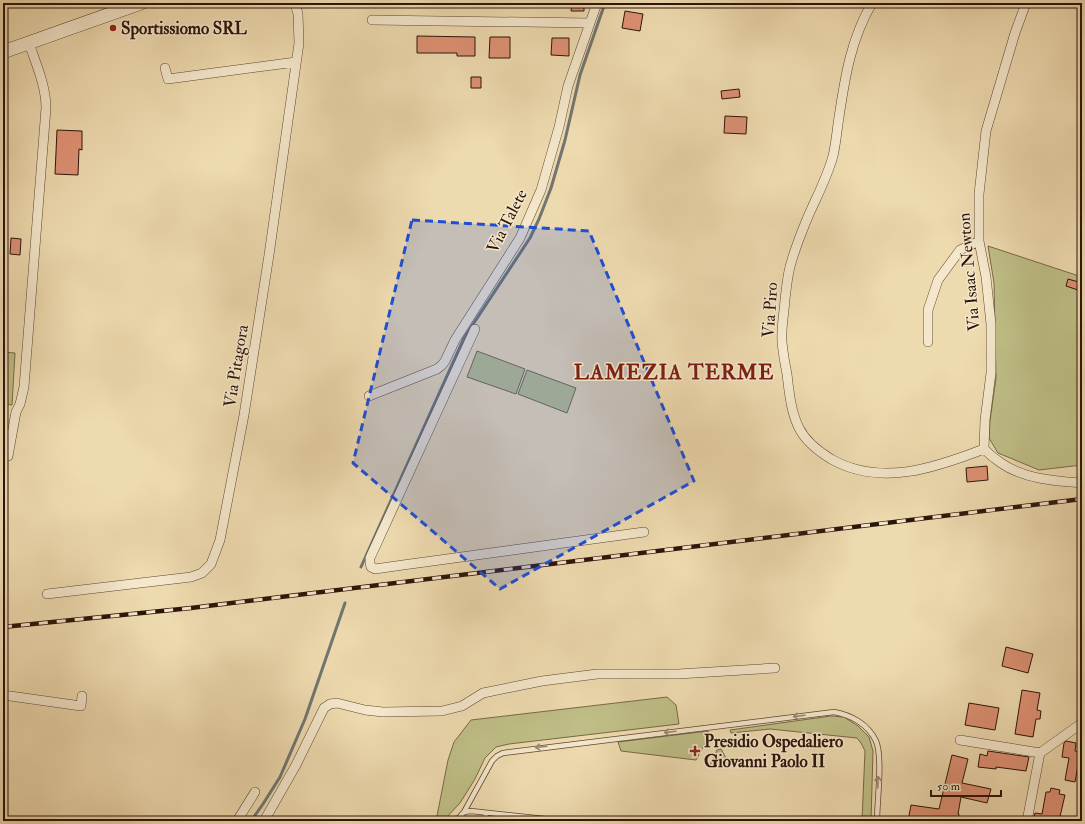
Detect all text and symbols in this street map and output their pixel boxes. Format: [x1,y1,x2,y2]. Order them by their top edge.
place label: Sportissiomo SRL [121,18,247,40]
marker: Sportissiomo SRL [108,23,118,33]
street label: Via Talete [482,186,532,256]
street label: Via Isaac Newton [953,212,985,332]
street label: Via Piro [758,281,782,339]
street label: Via Pitagora [219,322,253,409]
district label: LAMEZIA TERME [574,359,774,386]
one-way arrow [793,712,806,720]
one-way arrow [664,728,677,735]
place label: Presidio Ospedaliero Giovanni Paolo II [704,731,843,772]
one-way arrow [535,743,548,751]
marker: Presidio Ospedaliero Giovanni Paolo II [689,745,701,757]
scale bar [931,772,1001,798]
one-way arrow [874,776,882,789]
text: 50 m [937,779,961,794]

